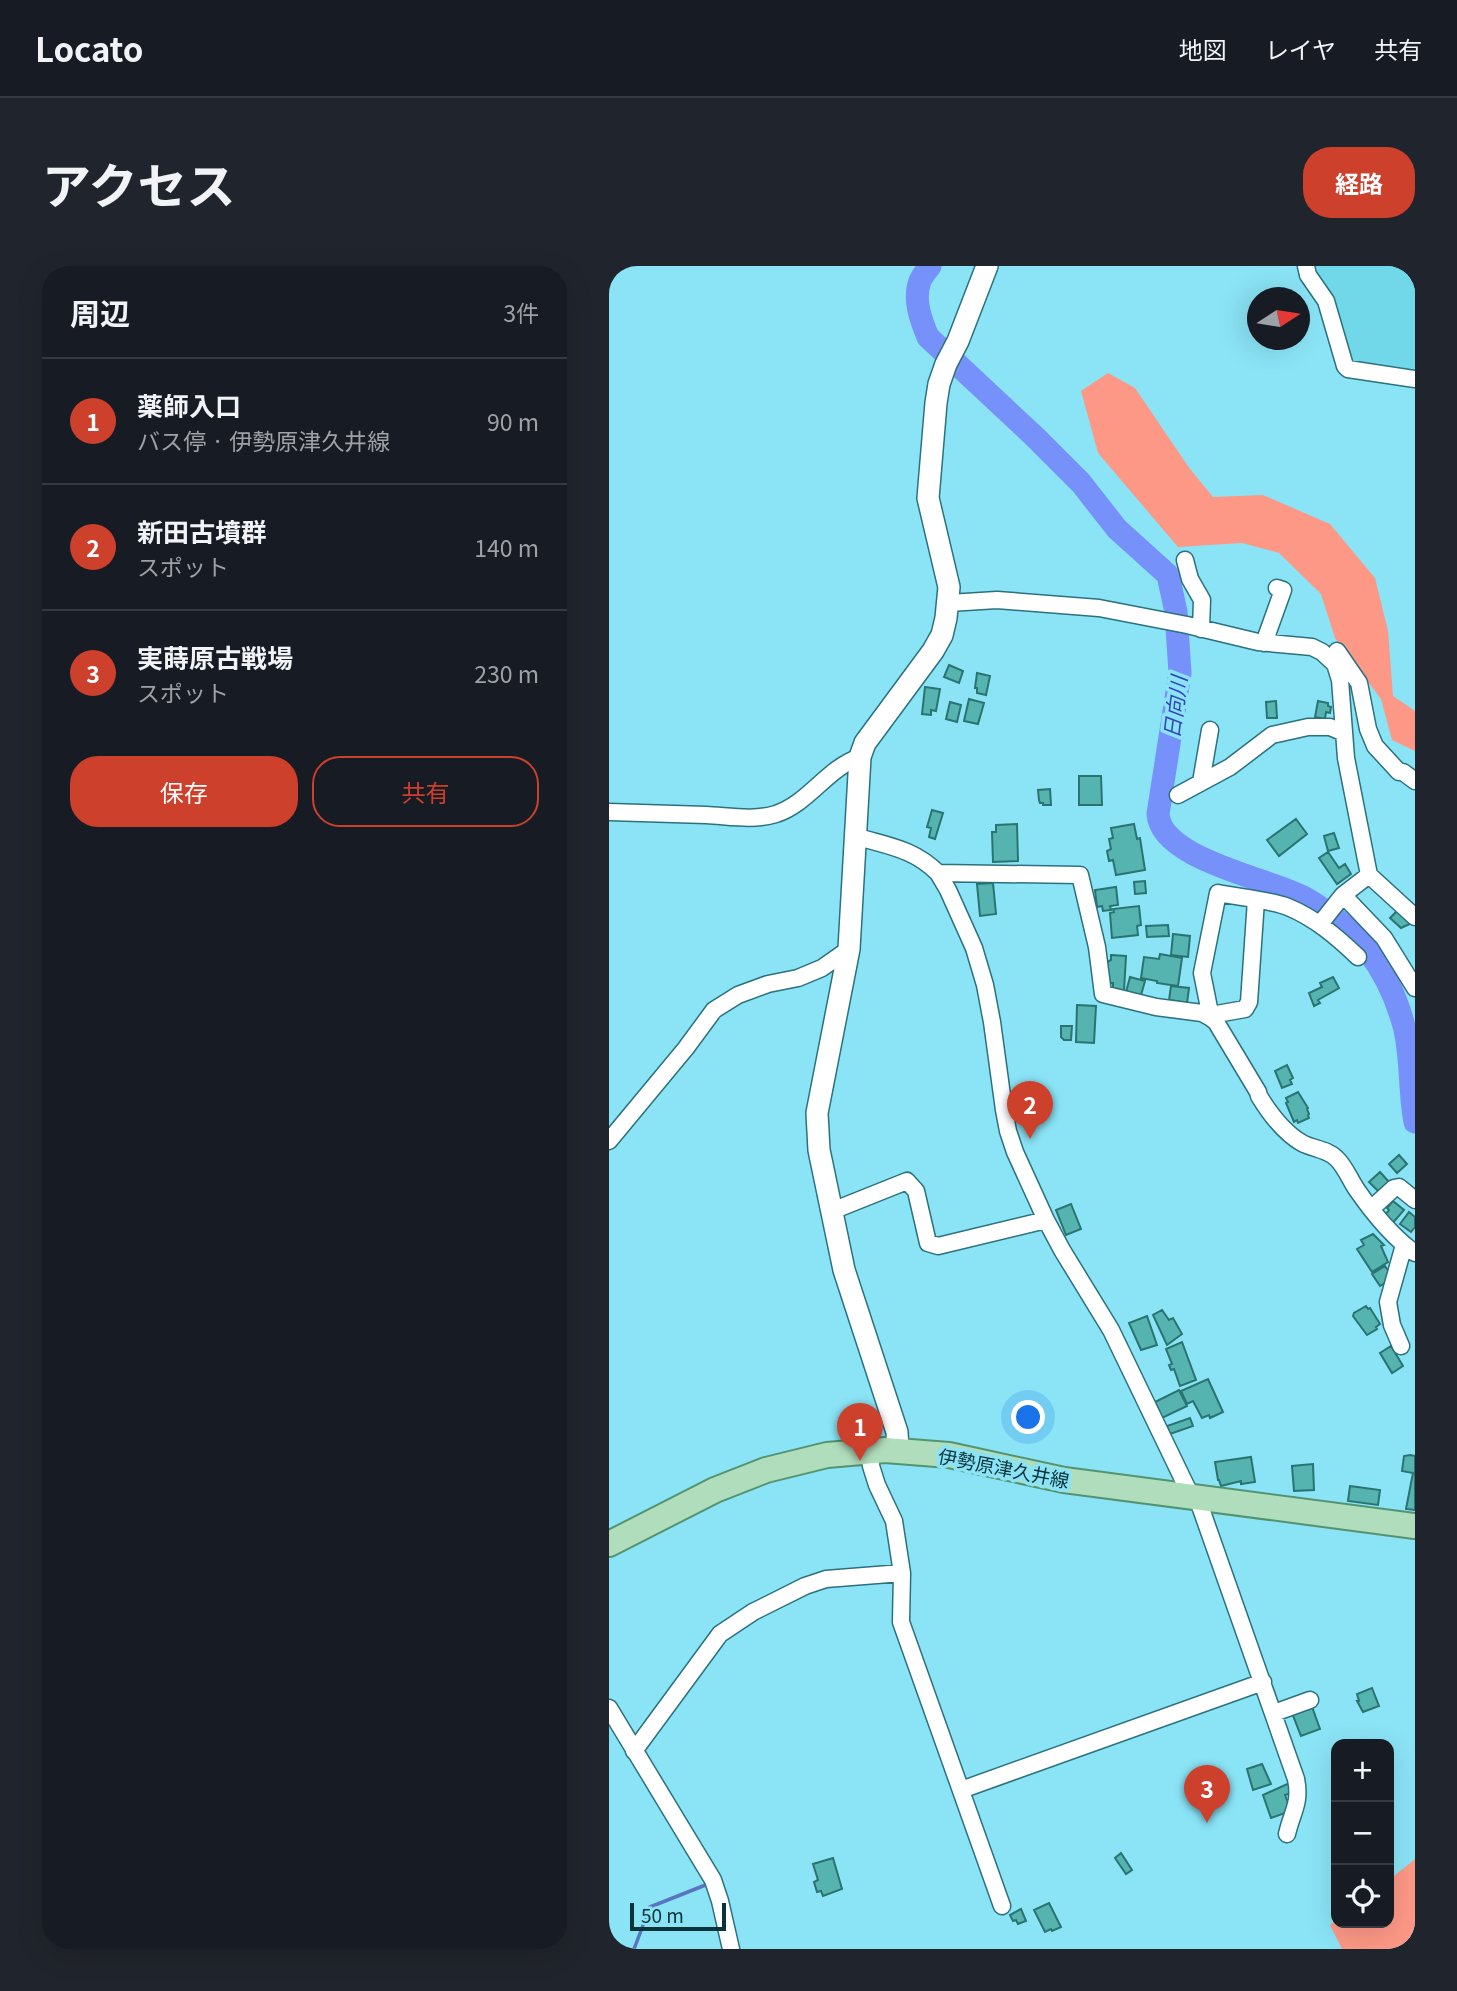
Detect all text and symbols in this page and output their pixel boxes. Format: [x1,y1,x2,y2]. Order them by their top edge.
text: Locato [35,24,143,72]
text: 地図 [1179,31,1227,66]
text: レイヤ [1265,31,1336,66]
text: 共有 [1374,31,1422,66]
text: アクセス [42,147,236,218]
button: 経路 [1303,147,1415,218]
north arrow [1247,287,1310,350]
text: 周辺 [70,290,130,334]
text: 3件 [503,295,539,329]
text: 薬師入口 [137,386,241,423]
text: 1 [86,404,100,438]
text: 90 m [487,404,539,438]
text: バス停 · 伊勢原津久井線 [137,423,390,457]
text: 新田古墳群 [137,512,267,549]
text: 2 [86,530,100,564]
text: 140 m [474,530,539,564]
text: スポット [137,549,229,583]
text: 実蒔原古戦場 [137,638,293,675]
text: 3 [86,656,100,690]
text: 230 m [474,656,539,690]
water label: 日向川 [1155,672,1193,740]
text: スポット [137,675,229,709]
button: 保存 [70,756,298,827]
button: 共有 [312,756,539,827]
pin: 2 [1007,1081,1053,1139]
your location [1011,1400,1045,1434]
pin: 1 [837,1403,883,1461]
street label: 伊勢原津久井線 [936,1441,1072,1493]
map controls [1331,1739,1394,1928]
button: + [1331,1739,1394,1802]
pin: 3 [1184,1765,1230,1823]
button: − [1331,1802,1394,1865]
button: locate [1331,1865,1394,1928]
scale bar [630,1900,726,1932]
text: 50 m [641,1901,684,1928]

